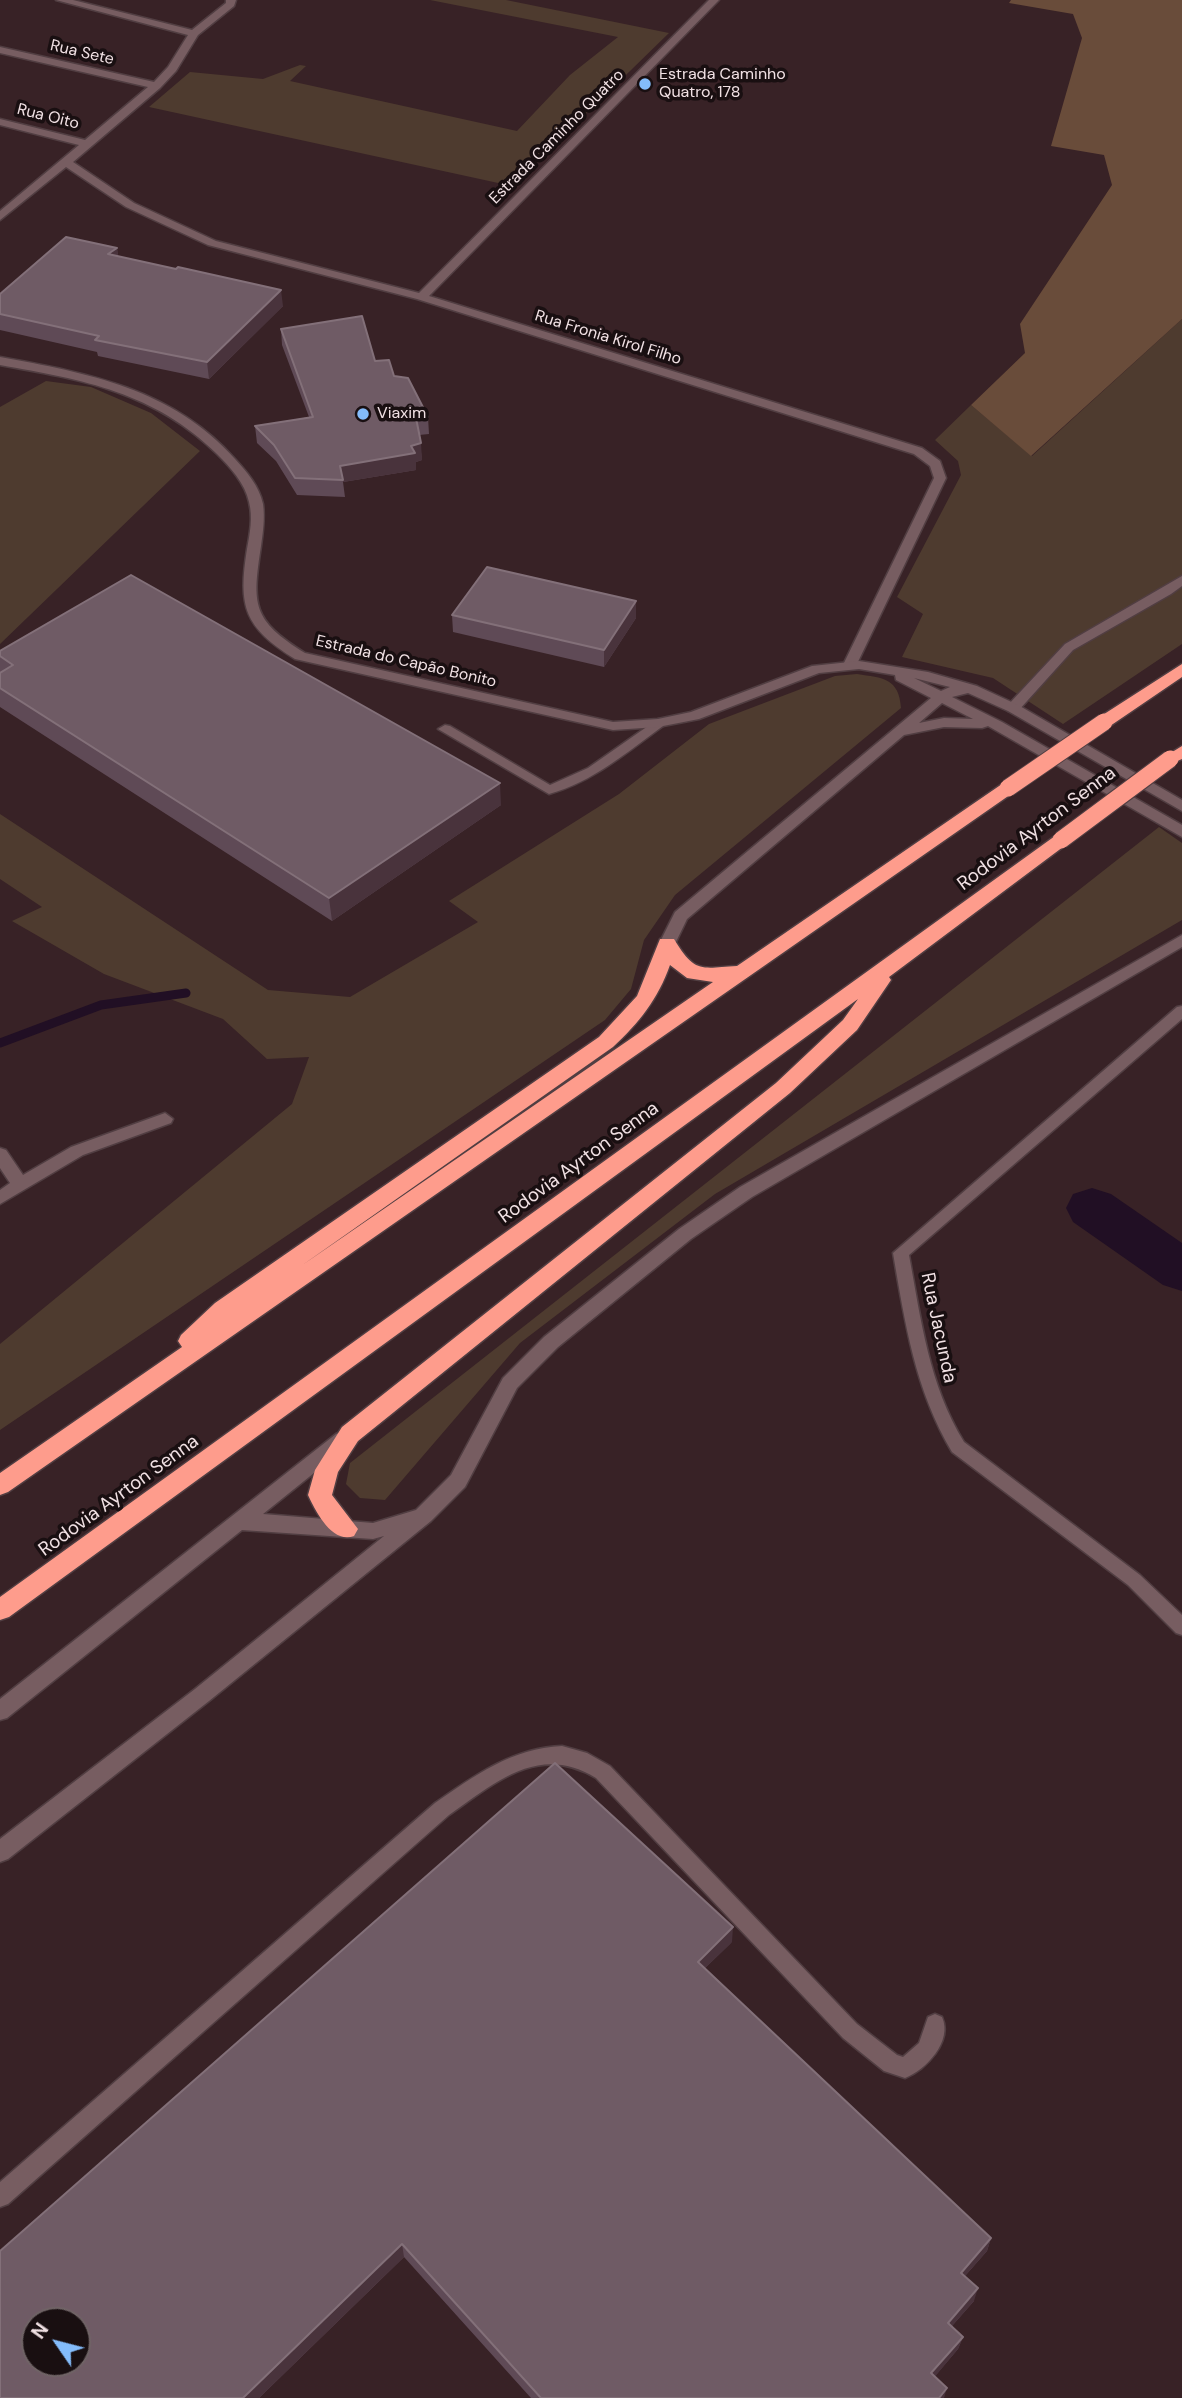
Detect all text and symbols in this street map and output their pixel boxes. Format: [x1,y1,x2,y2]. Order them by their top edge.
street label: Rua Sete [48,36,116,70]
place label: Estrada Caminho Quatro, 178 [659,65,786,103]
street label: Estrada Caminho Quatro [486,66,628,208]
marker: Estrada Caminho Quatro, 178 [637,76,653,92]
street label: Rua Oito [15,100,81,134]
street label: Rua Fronia Kirol Filho [532,307,684,369]
place label: Viaxim [377,404,426,424]
marker: Viaxim [355,406,371,422]
street label: Estrada do Capão Bonito [314,632,498,692]
street label: Rodovia Ayrton Senna [953,762,1121,896]
street label: Rodovia Ayrton Senna [495,1097,663,1229]
street label: Rua Jacunda [915,1271,961,1385]
street label: Rodovia Ayrton Senna [35,1430,203,1562]
north arrow [21,2307,91,2377]
text: N [26,2318,54,2344]

